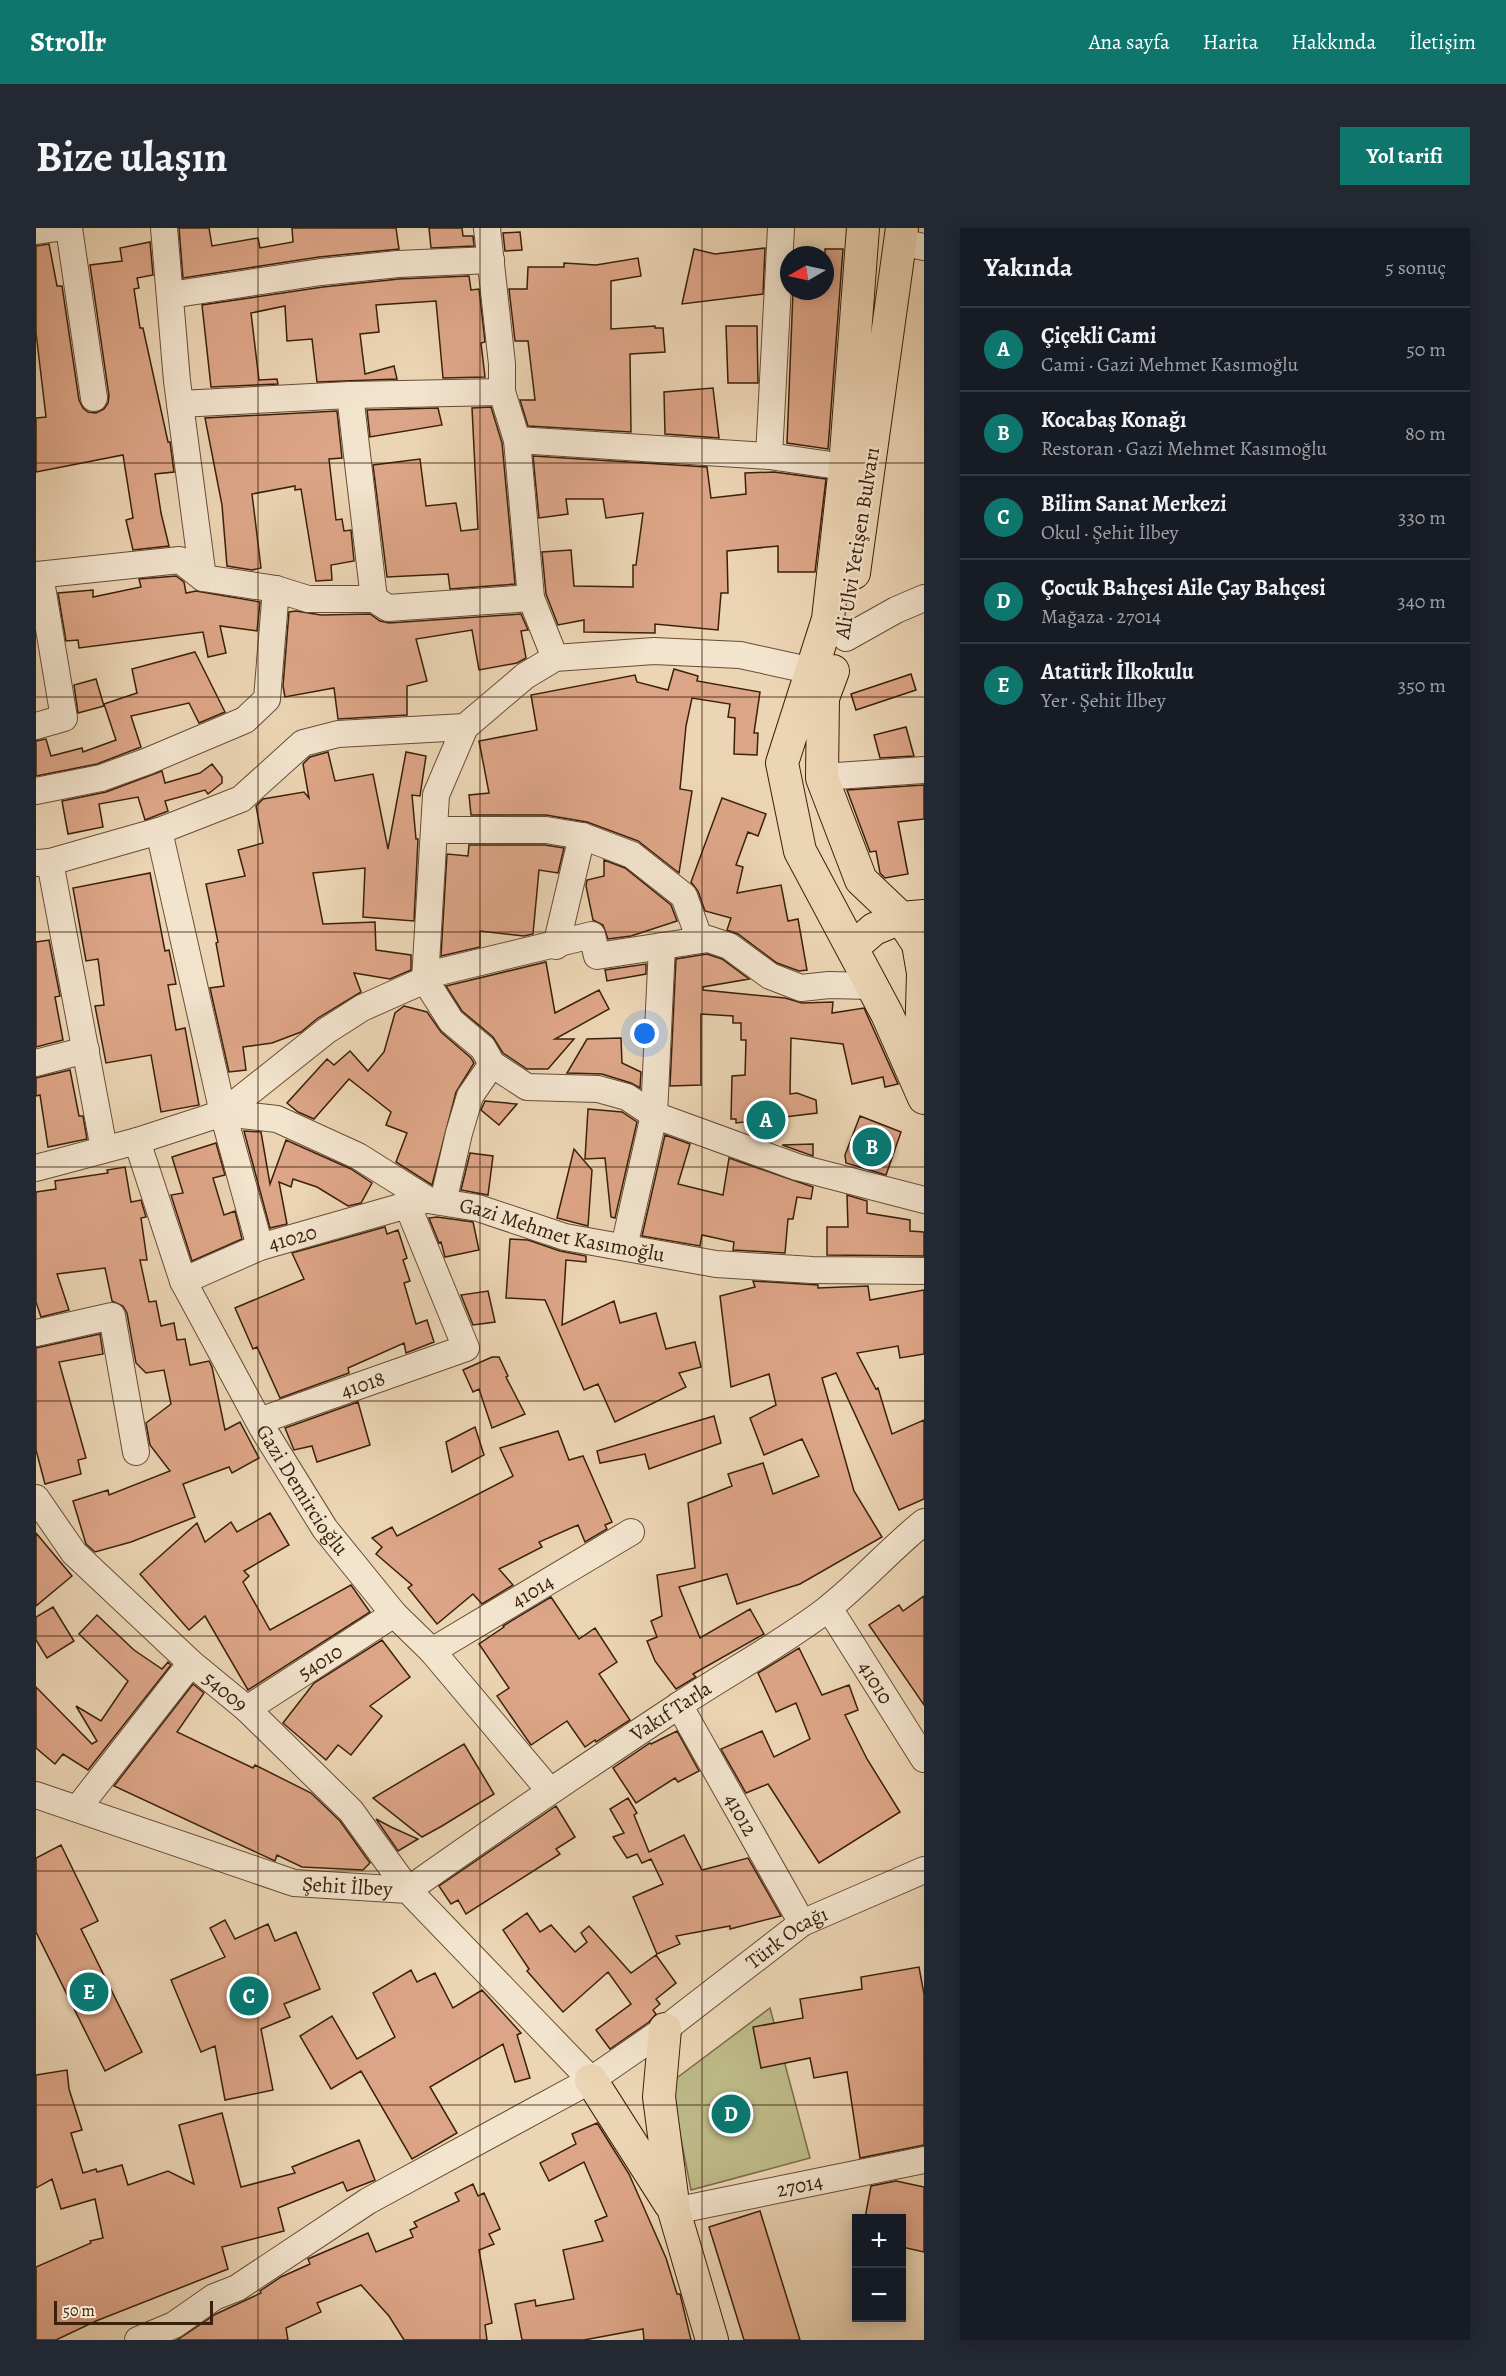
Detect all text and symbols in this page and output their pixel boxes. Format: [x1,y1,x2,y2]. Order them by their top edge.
text: Strollr [30,23,106,61]
text: Ana sayfa [1089,28,1170,56]
text: Harita [1203,28,1259,56]
text: Hakkında [1292,28,1376,56]
text: İletişim [1409,28,1476,56]
button: Yol tarifi [1340,127,1470,185]
text: Bize ulaşın [36,128,228,185]
north arrow [780,246,834,300]
text: Yakında [984,250,1073,285]
text: 5 sonuç [1385,254,1446,281]
text: Çiçekli Cami [1041,321,1156,351]
text: A [997,336,1010,363]
text: 50 m [1406,336,1446,363]
text: Cami · Gazi Mehmet Kasımoğlu [1041,351,1298,378]
text: Kocabaş Konağı [1041,405,1186,435]
text: B [997,420,1010,447]
text: 80 m [1405,420,1446,447]
text: Restoran · Gazi Mehmet Kasımoğlu [1041,435,1327,462]
street label: Ali Ulvi Yetişen Bulvarı [828,445,886,642]
text: Bilim Sanat Merkezi [1041,489,1227,519]
text: C [997,504,1010,531]
text: 330 m [1398,504,1446,531]
text: Okul · Şehit İlbey [1041,519,1179,546]
text: Çocuk Bahçesi Aile Çay Bahçesi [1041,573,1326,603]
text: D [997,588,1010,615]
text: 340 m [1397,588,1446,615]
text: Mağaza · 27014 [1041,603,1161,630]
text: Atatürk İlkokulu [1041,657,1194,687]
text: E [998,672,1009,699]
text: 350 m [1398,672,1446,699]
text: Yer · Şehit İlbey [1041,687,1166,714]
your location [630,1019,659,1048]
pin: A [746,1098,786,1142]
pin: B [852,1124,892,1170]
street label: Gazi Mehmet Kasımoğlu [458,1191,668,1269]
street label: 41020 [265,1218,320,1258]
street label: 41018 [337,1364,389,1405]
street label: Gazi Demircioğlu [249,1419,355,1562]
street label: 41014 [506,1567,559,1614]
street label: 54010 [292,1637,348,1687]
street label: 41010 [852,1655,900,1710]
street label: 54009 [197,1664,254,1718]
street label: Vakıf Tarla [624,1674,717,1748]
street label: 41012 [718,1788,764,1841]
street label: Şehit İlbey [301,1870,394,1903]
street label: Türk Ocağı [740,1900,832,1976]
pin: E [70,1970,108,2014]
pin: C [230,1974,268,2018]
pin: D [712,2092,750,2136]
street label: 27014 [774,2167,825,2204]
map controls [852,2214,906,2322]
button: + [852,2214,906,2268]
button: − [852,2268,906,2322]
scale bar [54,2298,213,2326]
text: 50 m [63,2300,95,2322]

